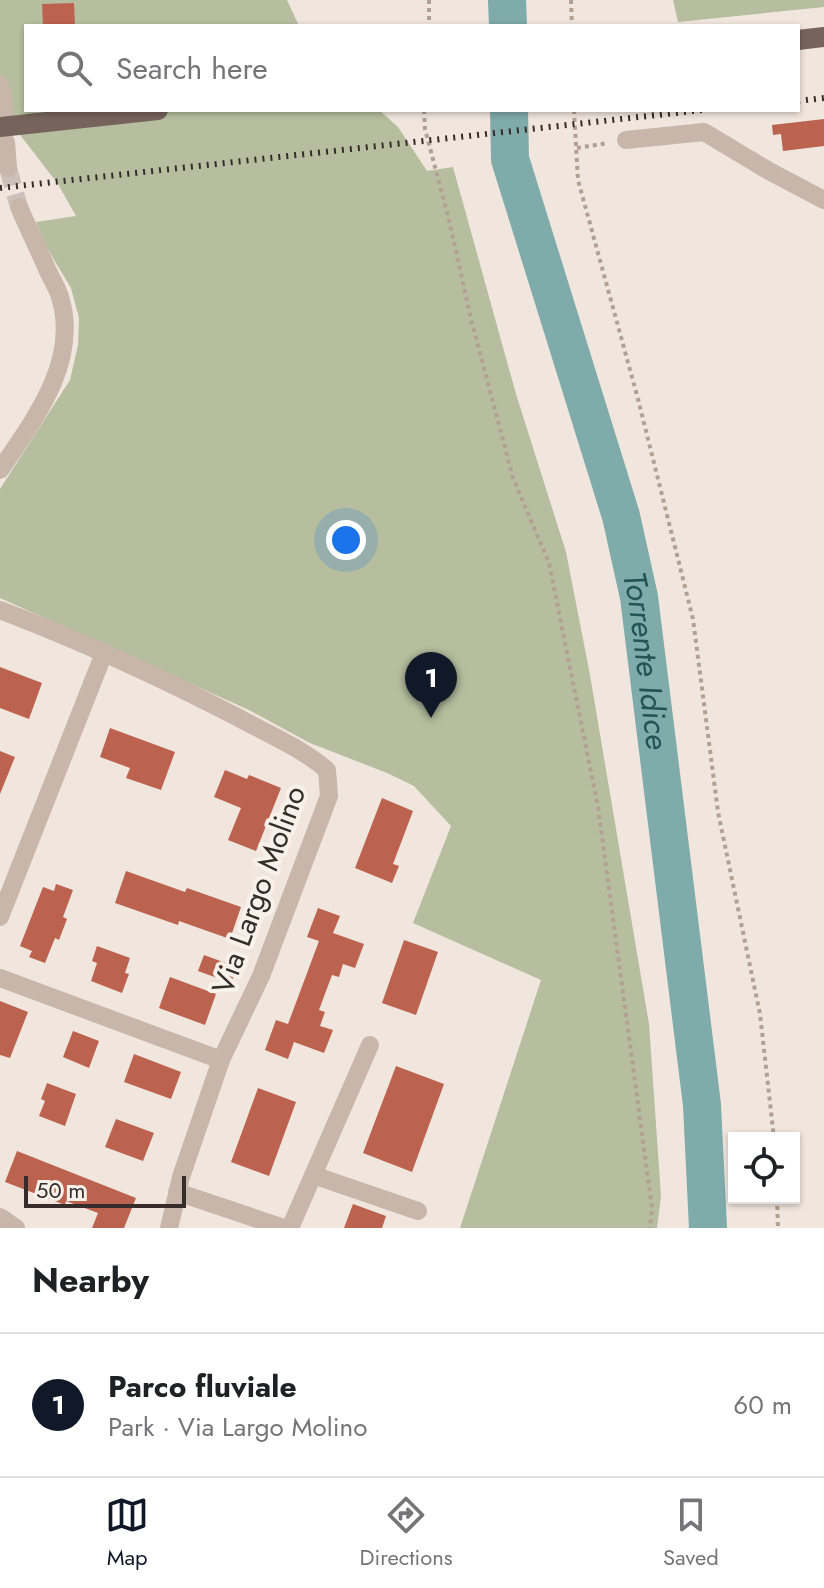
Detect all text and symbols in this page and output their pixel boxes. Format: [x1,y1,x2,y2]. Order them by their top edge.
search box [24,24,800,112]
icon: search [52,46,96,90]
text: Search here [116,47,268,90]
your location [326,520,366,560]
water label: Torrente Idice [611,567,681,752]
pin: 1 [405,652,457,718]
street label: Via Largo Molino [201,780,316,1000]
map controls [728,1132,800,1204]
button: locate [728,1132,800,1204]
scale bar [24,1172,186,1208]
text: 50 m [36,1174,85,1206]
text: Nearby [32,1256,149,1305]
text: Parco fluviale [108,1365,297,1408]
text: 1 [51,1386,65,1424]
text: 60 m [733,1386,792,1424]
text: Park · Via Largo Molino [108,1408,367,1446]
tab: Map [105,1493,149,1573]
tab: Directions [360,1493,453,1573]
tab: Saved [663,1493,719,1573]

